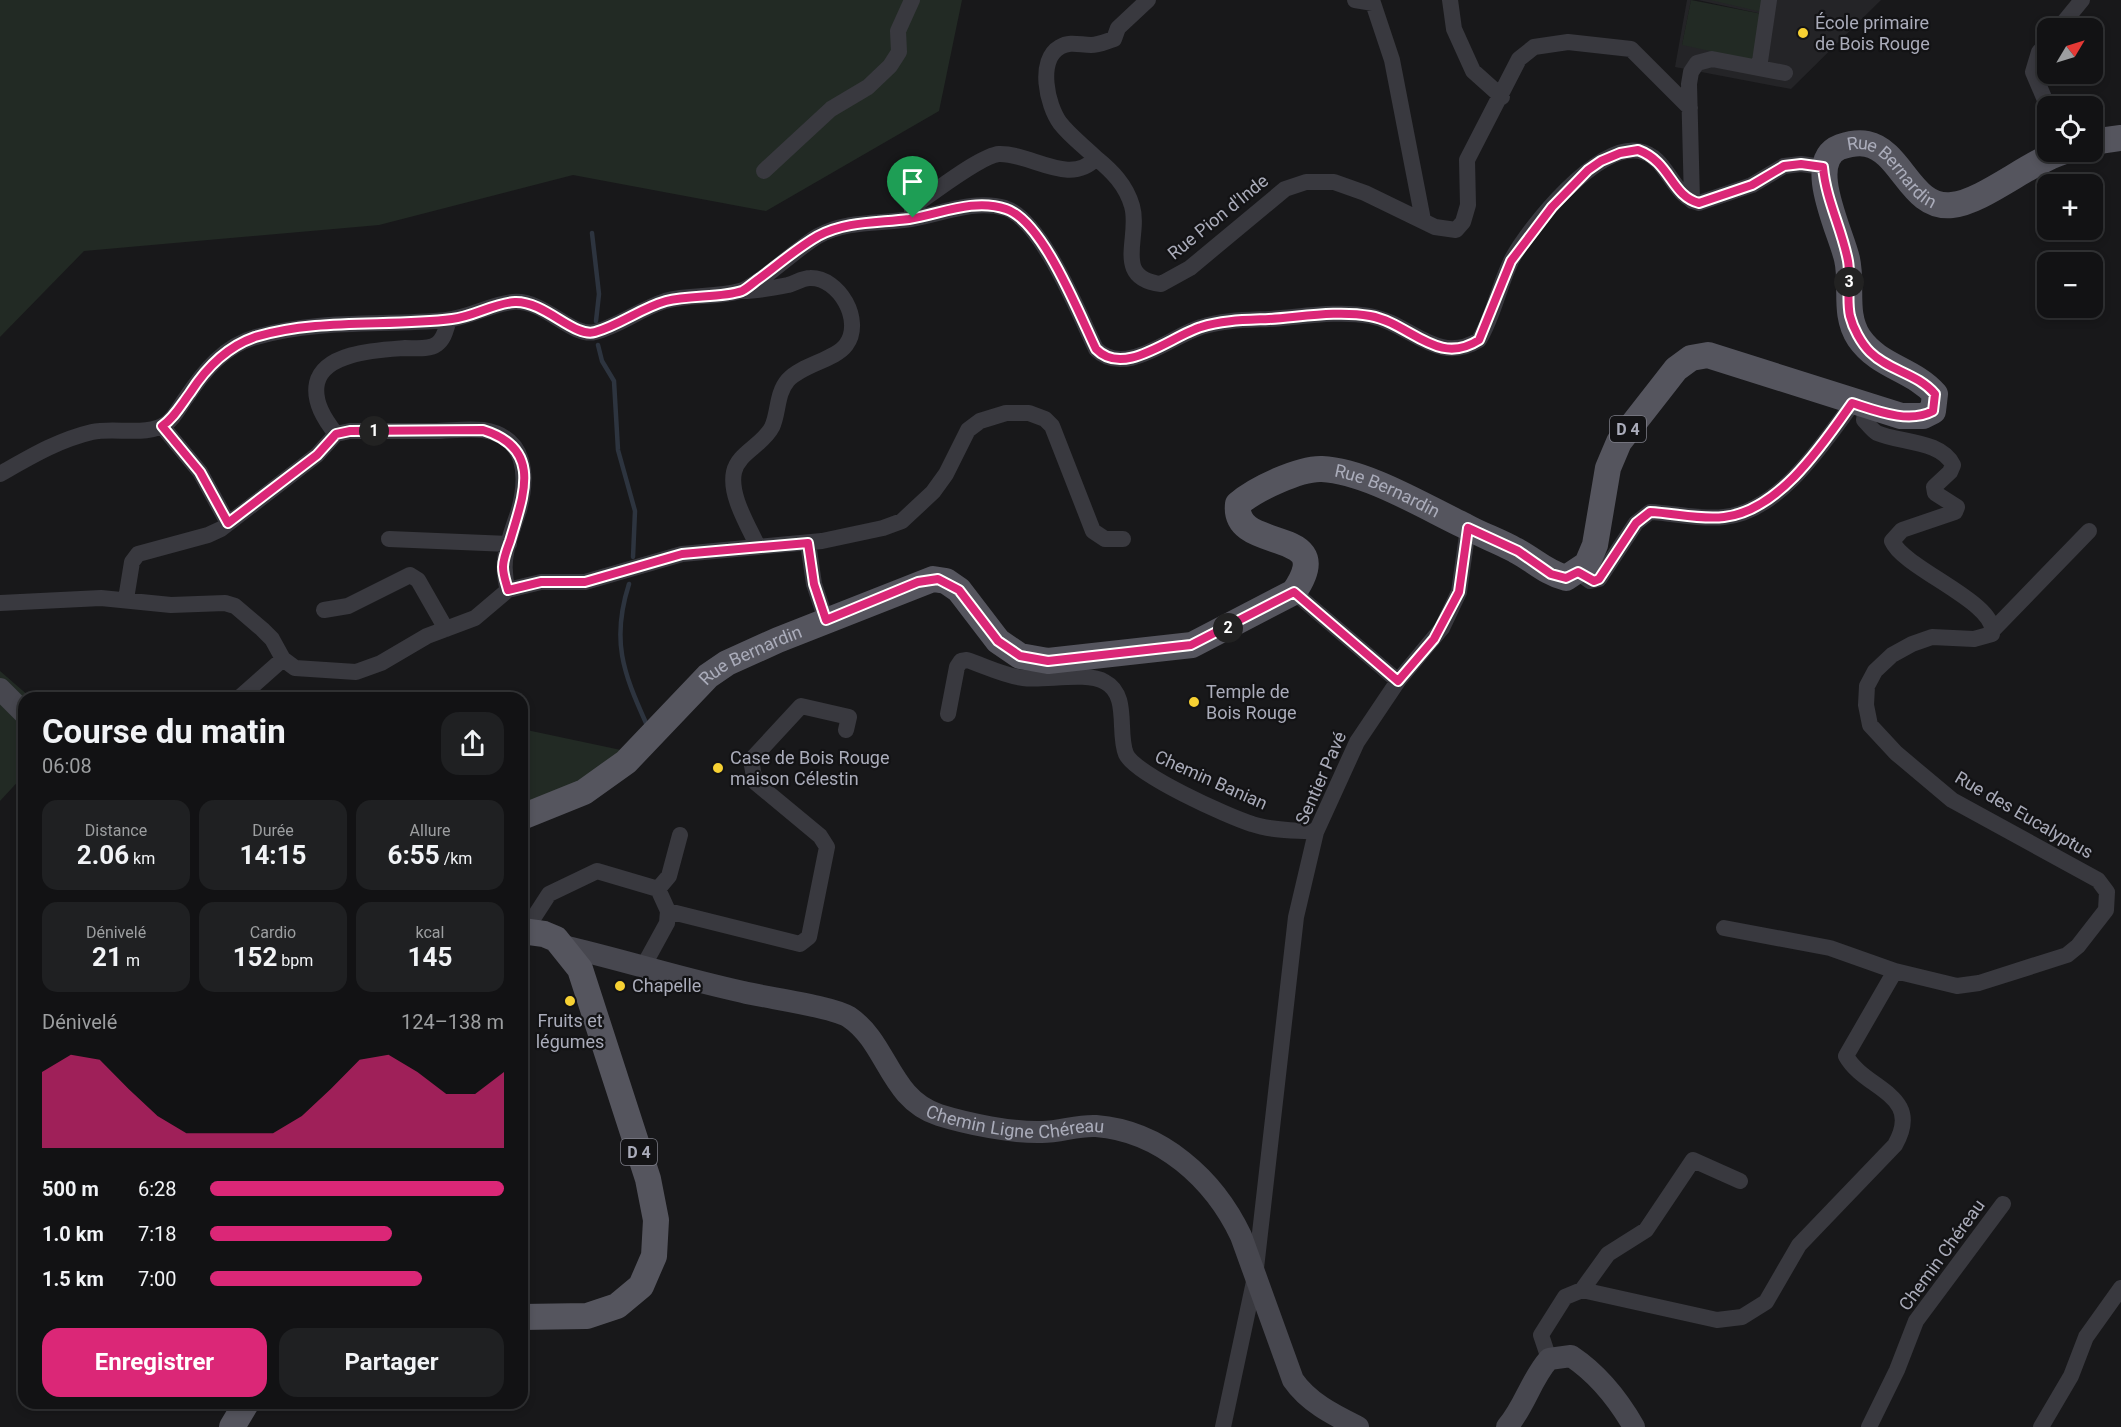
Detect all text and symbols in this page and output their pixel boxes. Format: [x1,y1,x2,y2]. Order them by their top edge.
place label: École primaire de Bois Rouge [1815,12,1930,54]
north arrow [2037,18,2103,84]
map controls [2037,18,2103,318]
marker: École primaire de Bois Rouge [1796,26,1810,40]
button: locate [2037,96,2103,162]
street label: Rue Bernardin [1845,132,1940,212]
pin [887,156,938,218]
icon: arrive [896,165,929,198]
street label: Rue Pion d'Inde [1163,170,1272,264]
button: + [2037,174,2103,240]
button: − [2037,252,2103,318]
pin: 3 [1834,267,1864,297]
text: 3 [1844,272,1854,291]
pin: 1 [359,416,389,446]
road number: D 4 [1610,416,1646,442]
text: 1 [369,421,379,440]
street label: Rue Bernardin [1333,460,1444,522]
pin: 2 [1213,613,1243,643]
text: 2 [1223,618,1233,637]
street label: Rue Bernardin [694,621,805,689]
place label: Temple de Bois Rouge [1206,681,1297,723]
marker: Temple de Bois Rouge [1187,695,1201,709]
text: Course du matin [42,712,286,751]
button: share [441,712,504,775]
street label: Sentier Pavé [1291,728,1350,828]
street label: Chemin Banian [1152,745,1271,814]
place label: Case de Bois Rouge maison Célestin [730,747,890,789]
text: 06:08 [42,754,92,778]
marker: Case de Bois Rouge maison Célestin [711,761,725,775]
street label: Rue des Eucalyptus [1952,767,2097,863]
text: Distance [85,821,147,840]
text: Durée [252,821,294,840]
text: Allure [410,821,450,840]
text: 2.06 [77,840,129,870]
text: 14:15 [240,840,307,870]
text: 6:55 [388,840,440,870]
text: km [129,849,155,868]
text: /km [440,849,472,868]
text: Dénivelé [86,923,146,942]
text: Cardio [250,923,296,942]
text: kcal [416,923,444,942]
text: 21 [92,942,122,972]
text: 152 [233,942,277,972]
text: 145 [408,942,452,972]
text: m [122,951,140,970]
text: bpm [277,951,313,970]
place label: Chapelle [632,975,701,996]
marker: Chapelle [613,979,627,993]
marker: Fruits et légumes [563,994,577,1008]
text: Dénivelé [42,1010,117,1034]
text: 124–138 m [401,1010,504,1034]
place label: Fruits et légumes [536,1010,604,1052]
street label: Chemin Ligne Chéreau [923,1100,1105,1142]
road number: D 4 [621,1139,657,1165]
text: 500 m [42,1177,99,1201]
text: 6:28 [138,1177,177,1201]
street label: Chemin Chéreau [1894,1195,1989,1314]
text: 1.0 km [42,1222,104,1246]
text: 7:18 [138,1222,177,1246]
text: 1.5 km [42,1267,104,1291]
text: 7:00 [138,1267,177,1291]
button: Enregistrer [42,1328,267,1397]
button: Partager [279,1328,504,1397]

